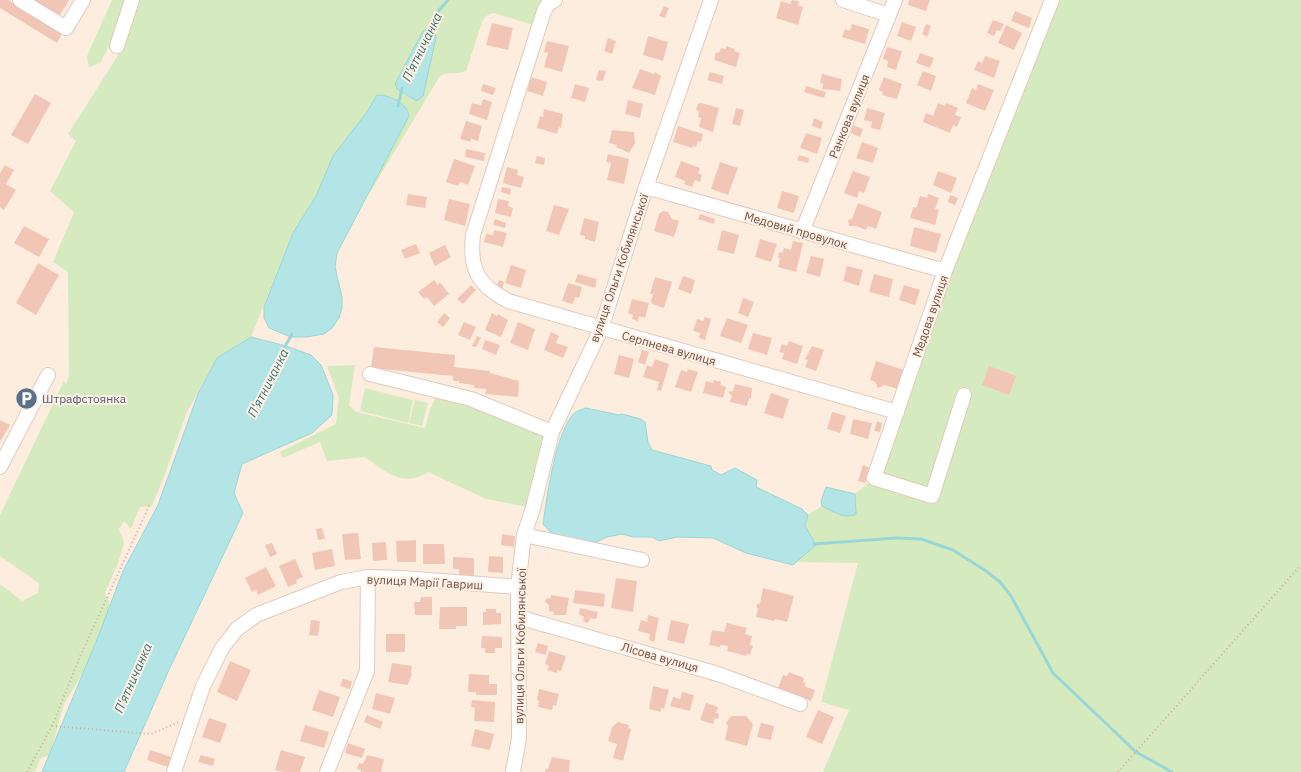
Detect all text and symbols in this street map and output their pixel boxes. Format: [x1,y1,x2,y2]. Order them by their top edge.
water label: П'ятничанка [398,10,446,84]
street label: Ранкова вулиця [825,72,873,160]
street label: вулиця Ольги Кобилянської [586,191,652,344]
street label: Медовий провулок [743,208,850,252]
street label: Медова вулиця [909,273,951,359]
street label: Серпнева вулиця [620,327,718,369]
water label: П'ятничанка [243,346,293,420]
parking icon: Штрафстоянка [14,385,40,411]
place label: Штрафстоянка [42,391,127,406]
street label: вулиця Ольги Кобилянської [511,567,529,724]
street label: вулиця Марії Гавриш [366,571,484,593]
street label: Лісова вулиця [620,639,700,675]
water label: П'ятничанка [110,640,156,716]

